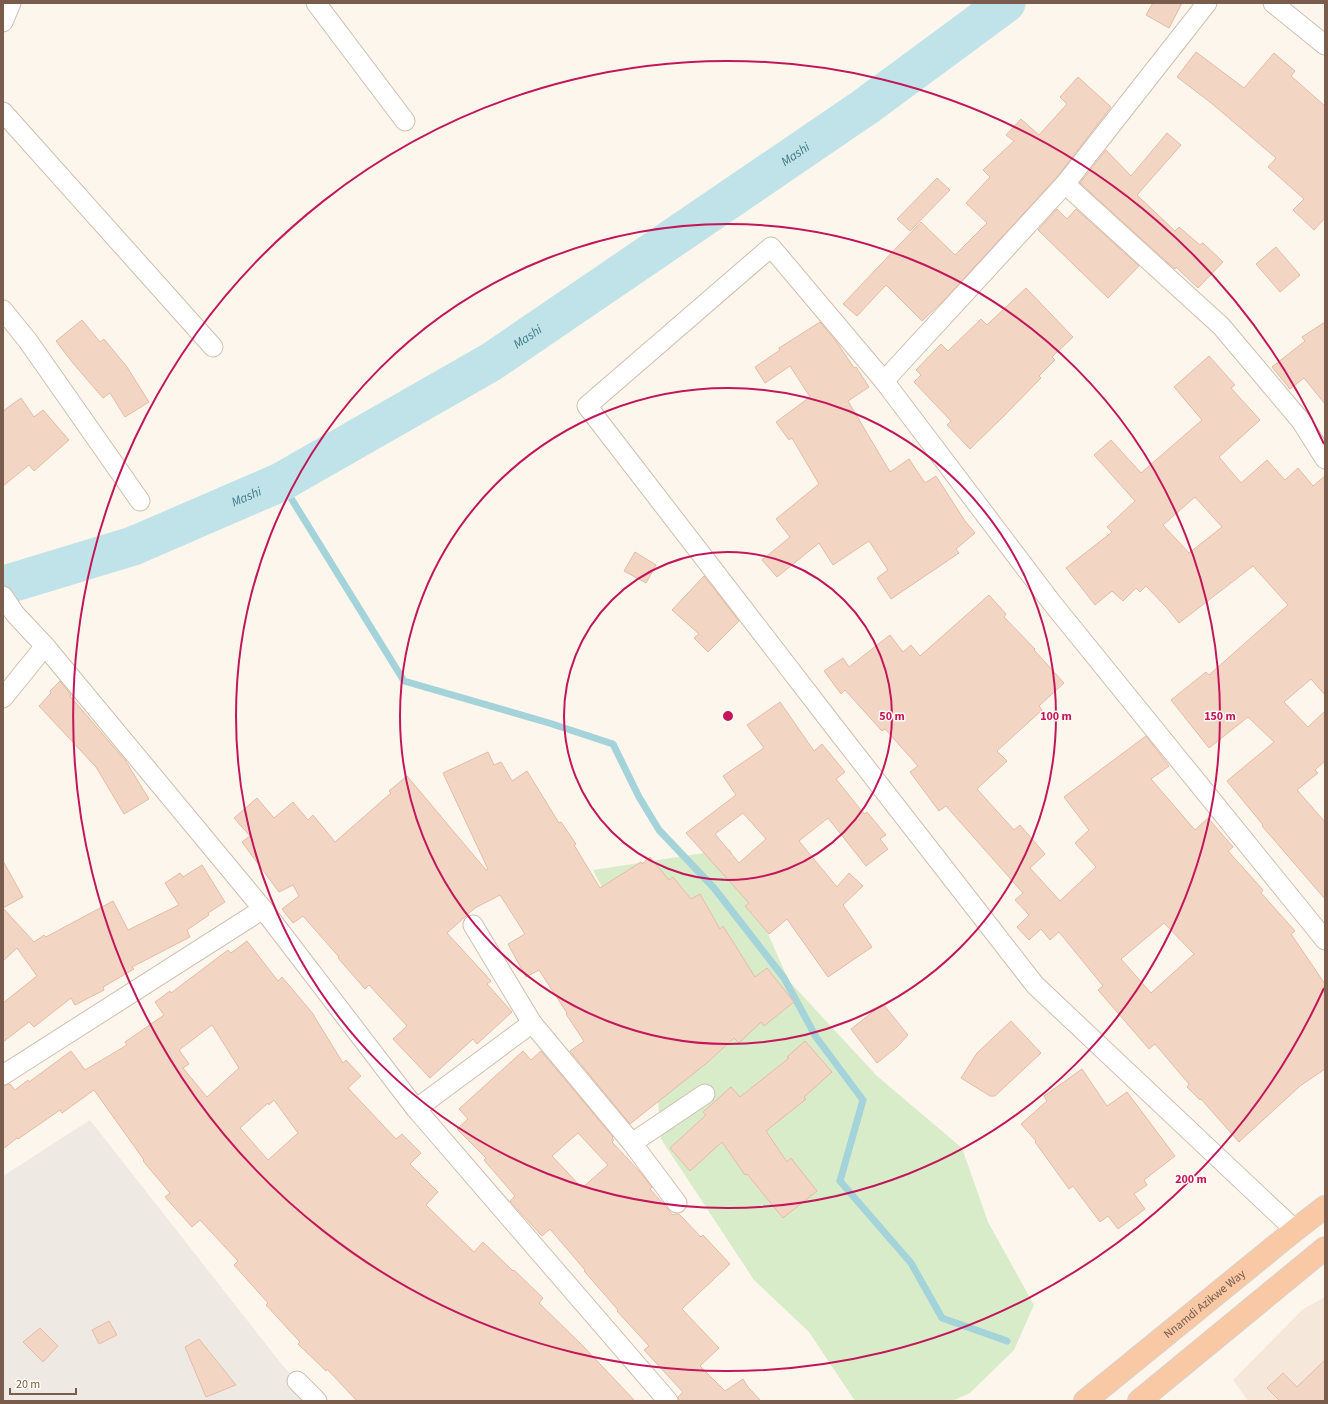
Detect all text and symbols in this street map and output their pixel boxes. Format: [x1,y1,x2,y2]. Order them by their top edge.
water label: Mashi [777,138,814,171]
water label: Mashi [510,320,546,353]
water label: Mashi [228,482,265,511]
text: 50 m [879,708,905,725]
text: 100 m [1040,708,1072,725]
text: 150 m [1204,708,1236,725]
centre of rings [721,709,735,723]
text: 200 m [1175,1171,1207,1188]
street label: Nnamdi Azikwe Way [1160,1265,1249,1342]
scale bar [10,1370,76,1396]
text: 20 m [16,1376,40,1393]

